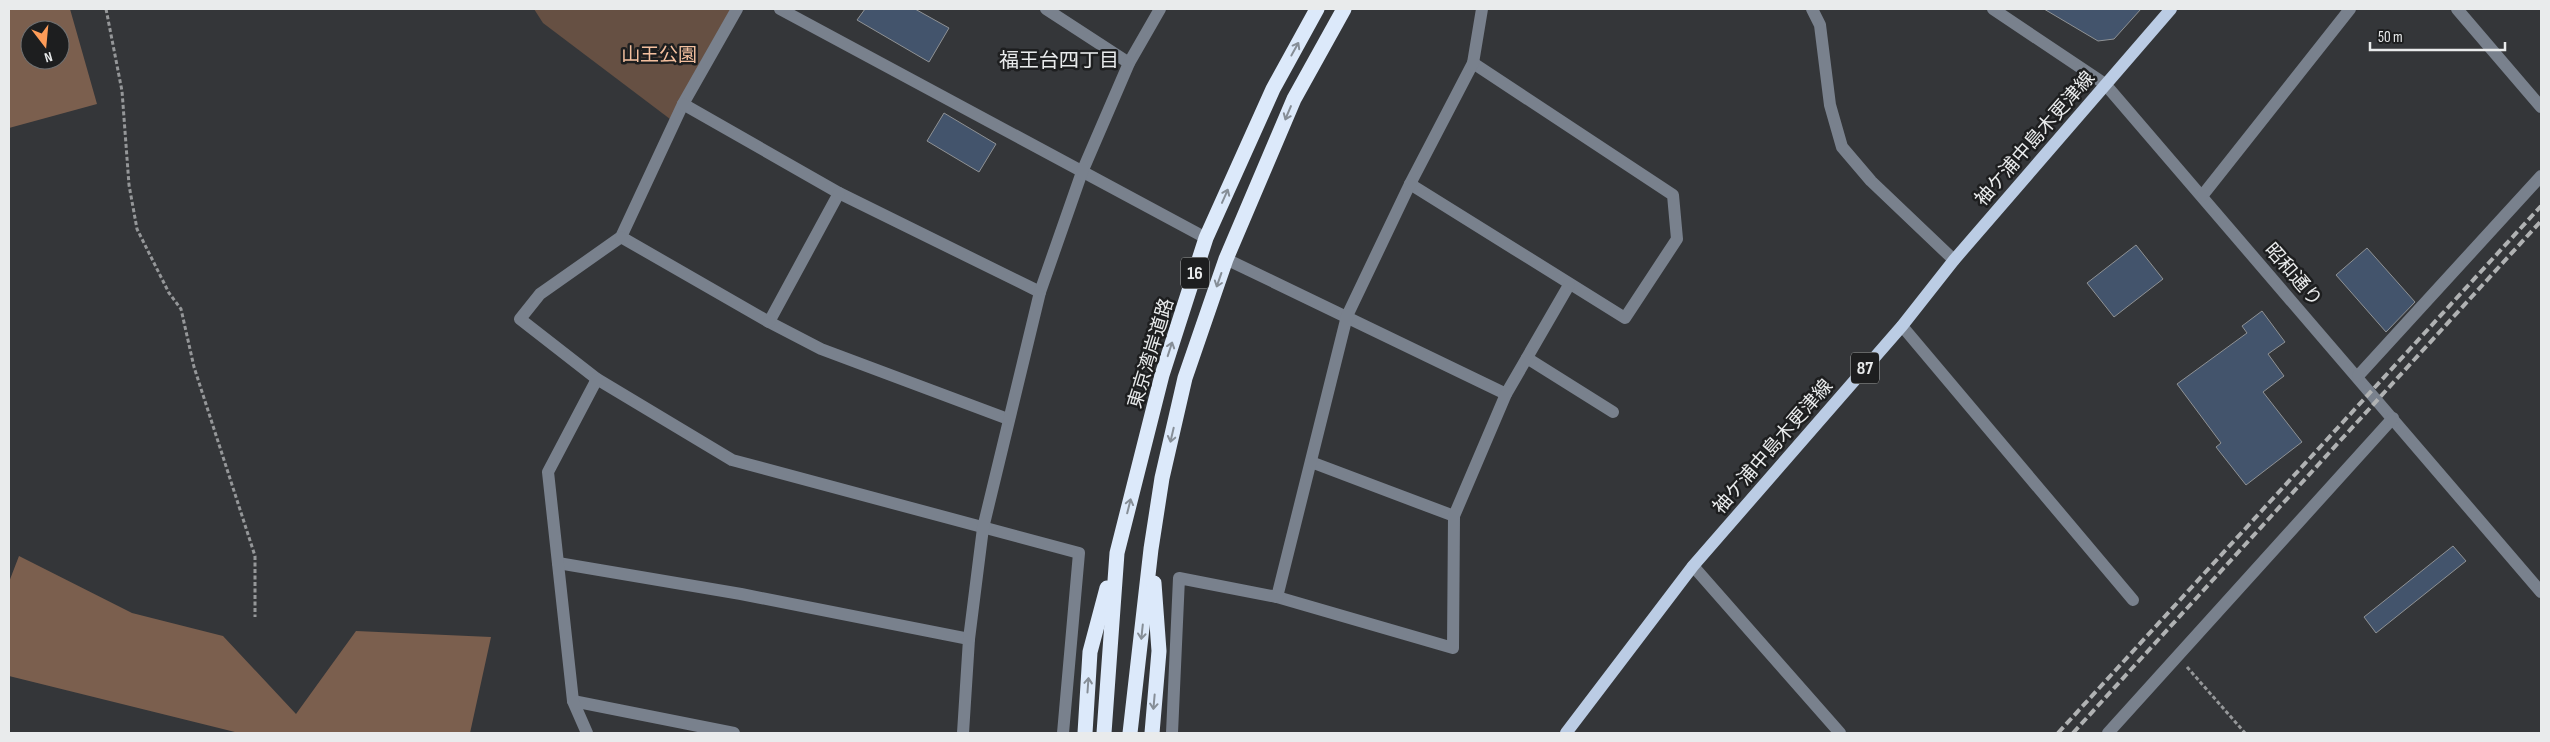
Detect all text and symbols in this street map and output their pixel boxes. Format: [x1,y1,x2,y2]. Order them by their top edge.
north arrow [20,20,70,70]
scale bar [2370,20,2505,52]
text: 50 m [2378,28,2403,47]
one-way arrow [1290,42,1300,57]
park label: 山王公園 [621,44,697,67]
text: N [43,48,54,66]
district label: 福王台四丁目 [999,49,1119,73]
street label: 袖ケ浦中島木更津線 [1970,67,2100,211]
one-way arrow [1283,105,1293,120]
one-way arrow [1221,189,1231,204]
street label: 昭和通り [2259,239,2326,311]
road number: 16 [1181,258,1209,288]
one-way arrow [1214,271,1223,287]
street label: 東京湾岸道路 [1124,296,1179,411]
one-way arrow [1166,341,1176,357]
road number: 87 [1851,352,1879,383]
street label: 袖ケ浦中島木更津線 [1708,375,1838,519]
one-way arrow [1167,426,1176,442]
one-way arrow [1125,498,1134,514]
one-way arrow [1137,624,1147,640]
one-way arrow [1084,677,1093,693]
one-way arrow [1150,694,1159,710]

